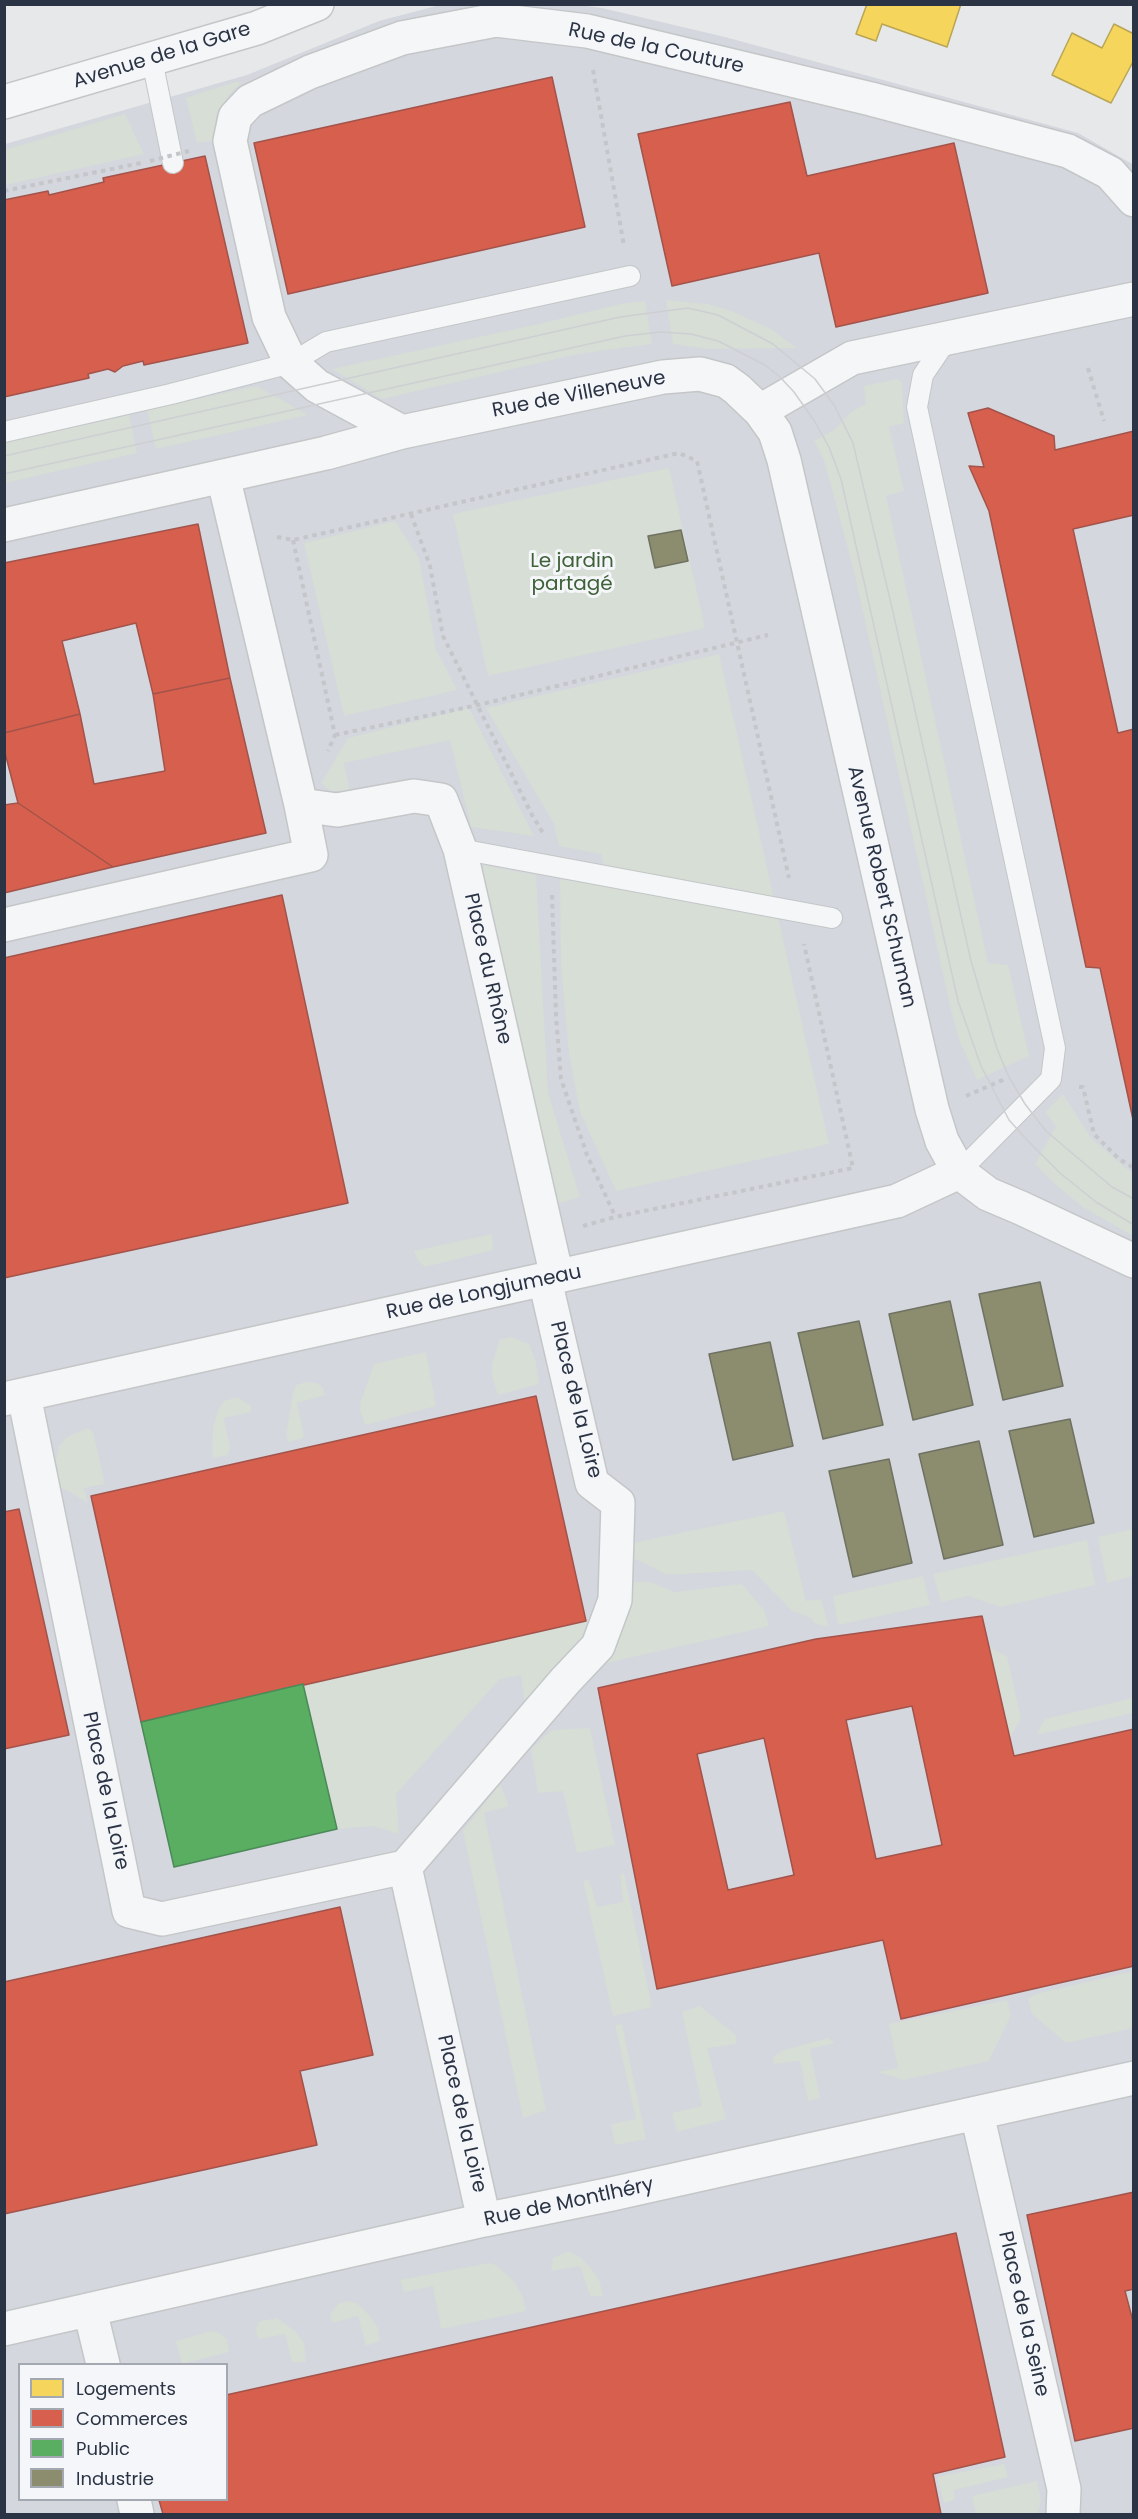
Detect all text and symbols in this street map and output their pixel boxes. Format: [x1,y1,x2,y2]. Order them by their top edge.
street label: Avenue de la Gare [70,18,254,94]
street label: Rue de la Couture [566,19,746,79]
street label: Rue de Villeneuve [490,366,668,424]
park label: Le jardin partagé [530,550,614,597]
street label: Avenue Robert Schuman [841,764,921,1010]
street label: Place du Rhône [458,891,516,1047]
street label: Rue de Longjumeau [384,1261,584,1325]
street label: Place de la Loire [544,1319,606,1481]
street label: Place de la Loire [77,1710,133,1872]
street label: Place de la Loire [431,2033,491,2195]
street label: Rue de Montlhéry [482,2173,656,2233]
street label: Place de la Seine [992,2229,1054,2399]
legend [18,2363,228,2501]
text: Logements [76,2376,176,2401]
text: Commerces [76,2406,188,2431]
text: Public [76,2436,130,2461]
text: Industrie [76,2466,154,2491]

